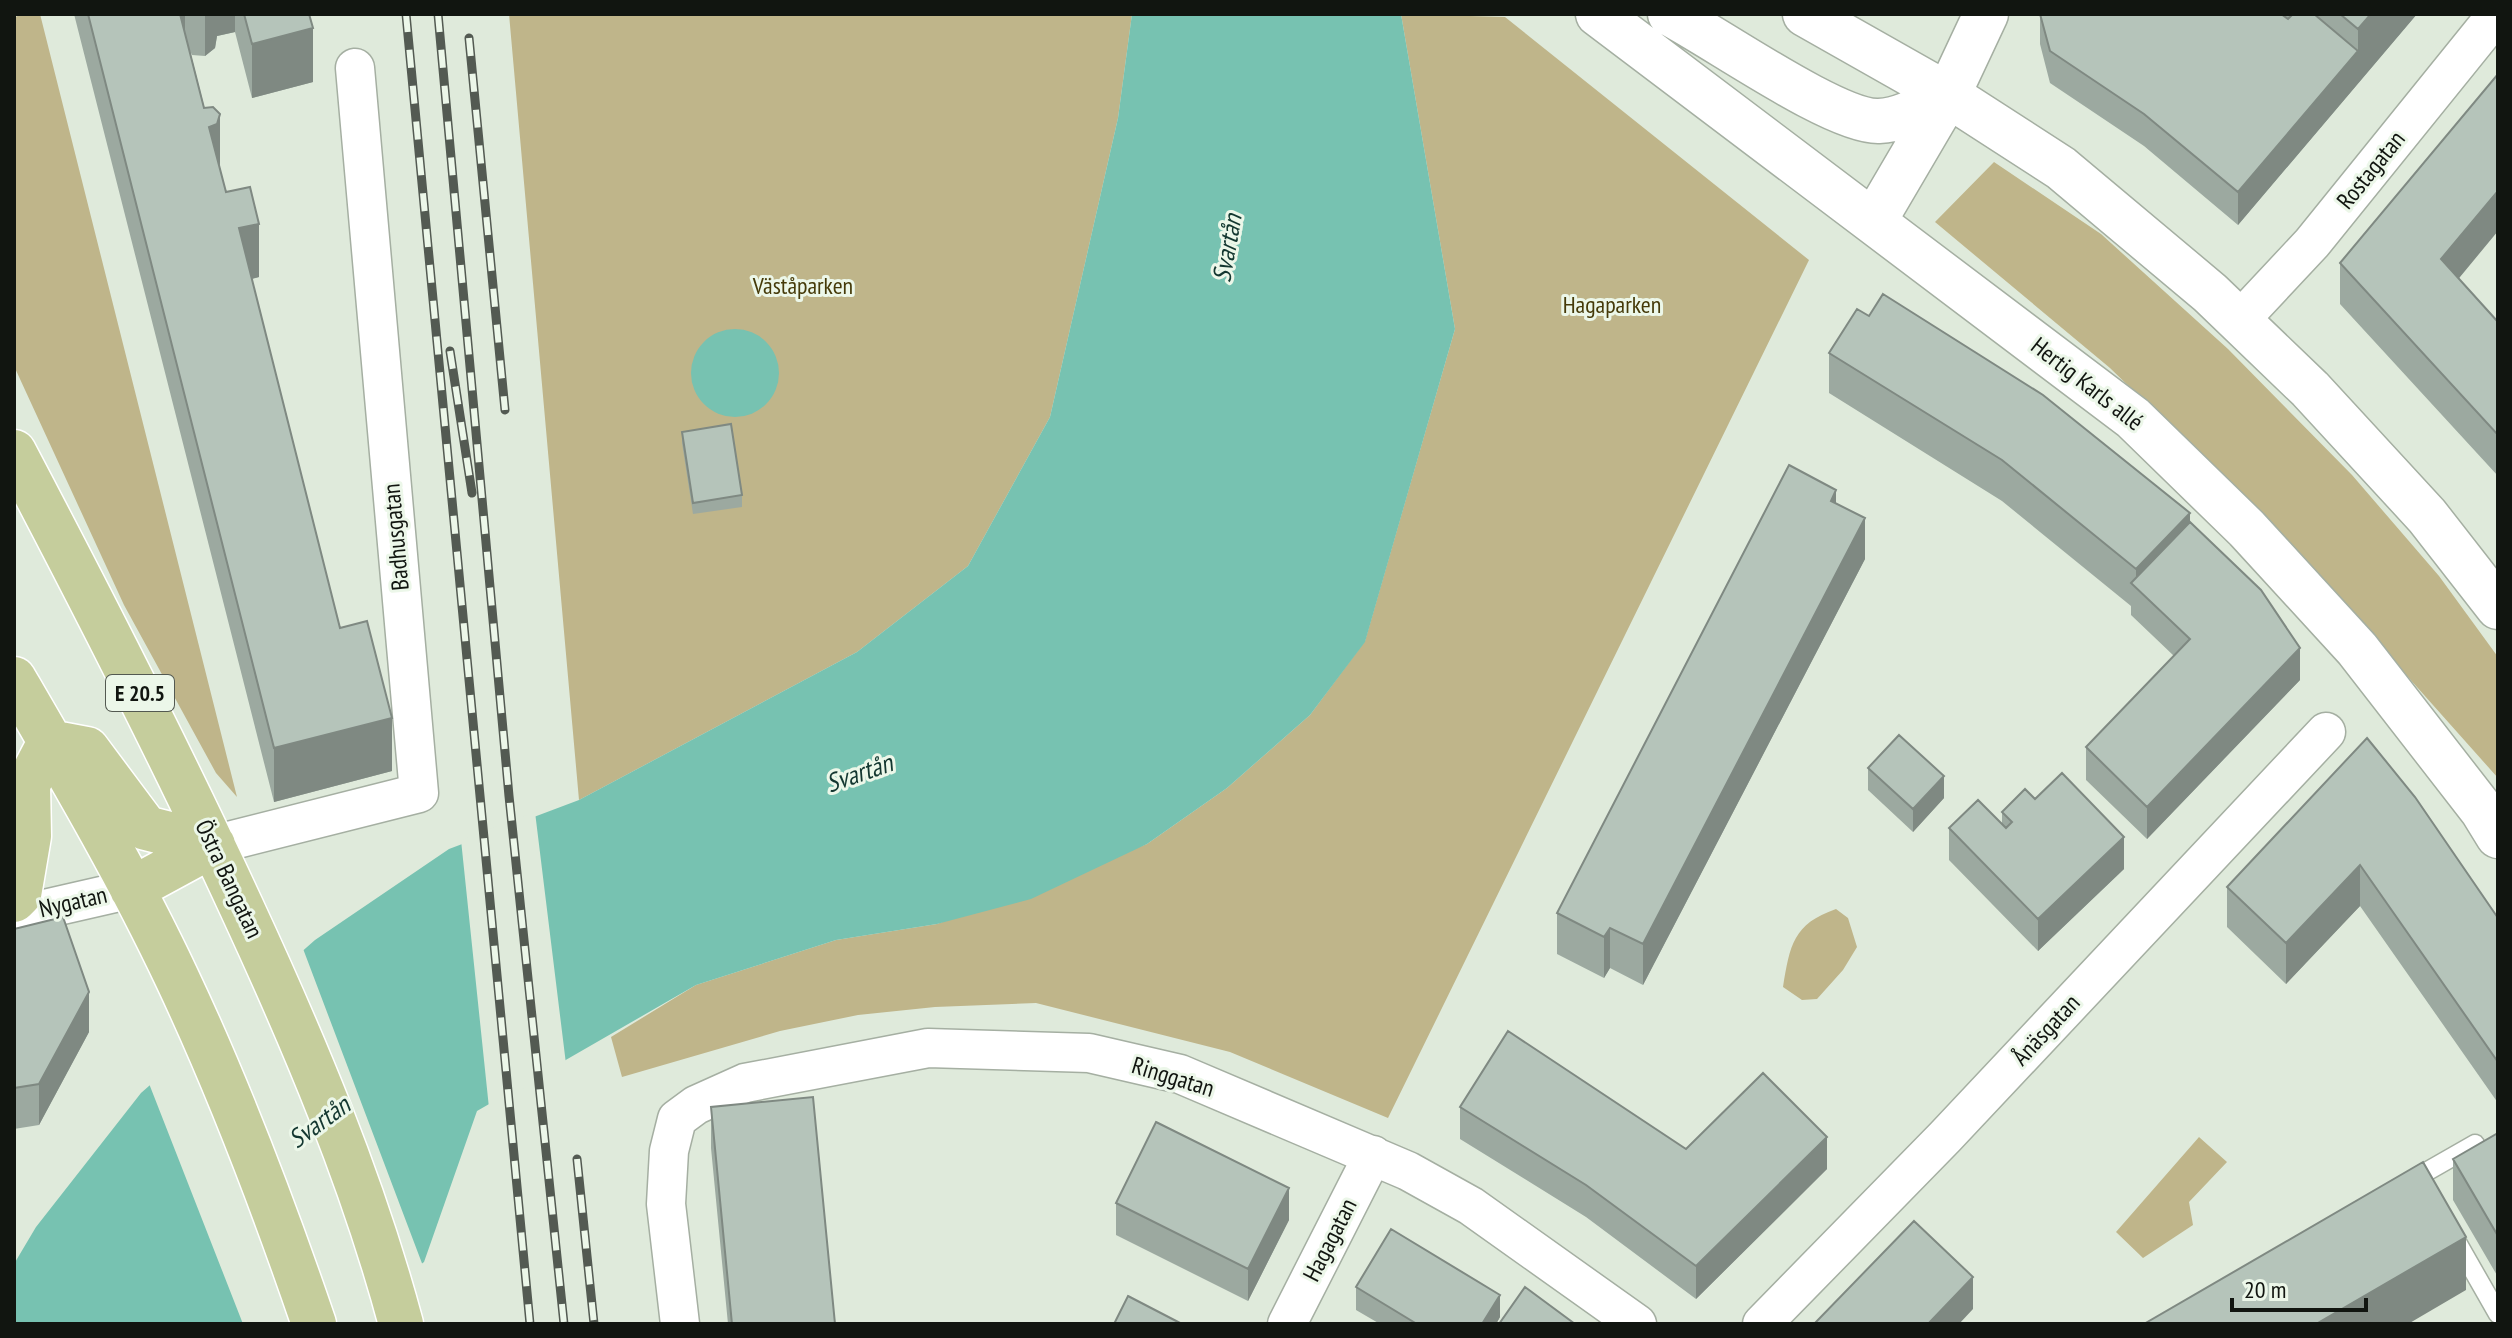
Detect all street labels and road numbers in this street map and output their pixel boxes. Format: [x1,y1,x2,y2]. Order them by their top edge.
street label: Rostagatan [2330,124,2412,215]
street label: Hertig Karls allé [2025,330,2150,437]
street label: Badhusgatan [375,482,416,592]
road number: E 20.5 [106,675,174,711]
street label: Östra Bangatan [189,815,270,943]
street label: Nygatan [36,879,110,924]
street label: Ånäsgatan [2005,988,2086,1072]
street label: Ringgatan [1128,1049,1218,1104]
street label: Hagagatan [1296,1193,1364,1287]

